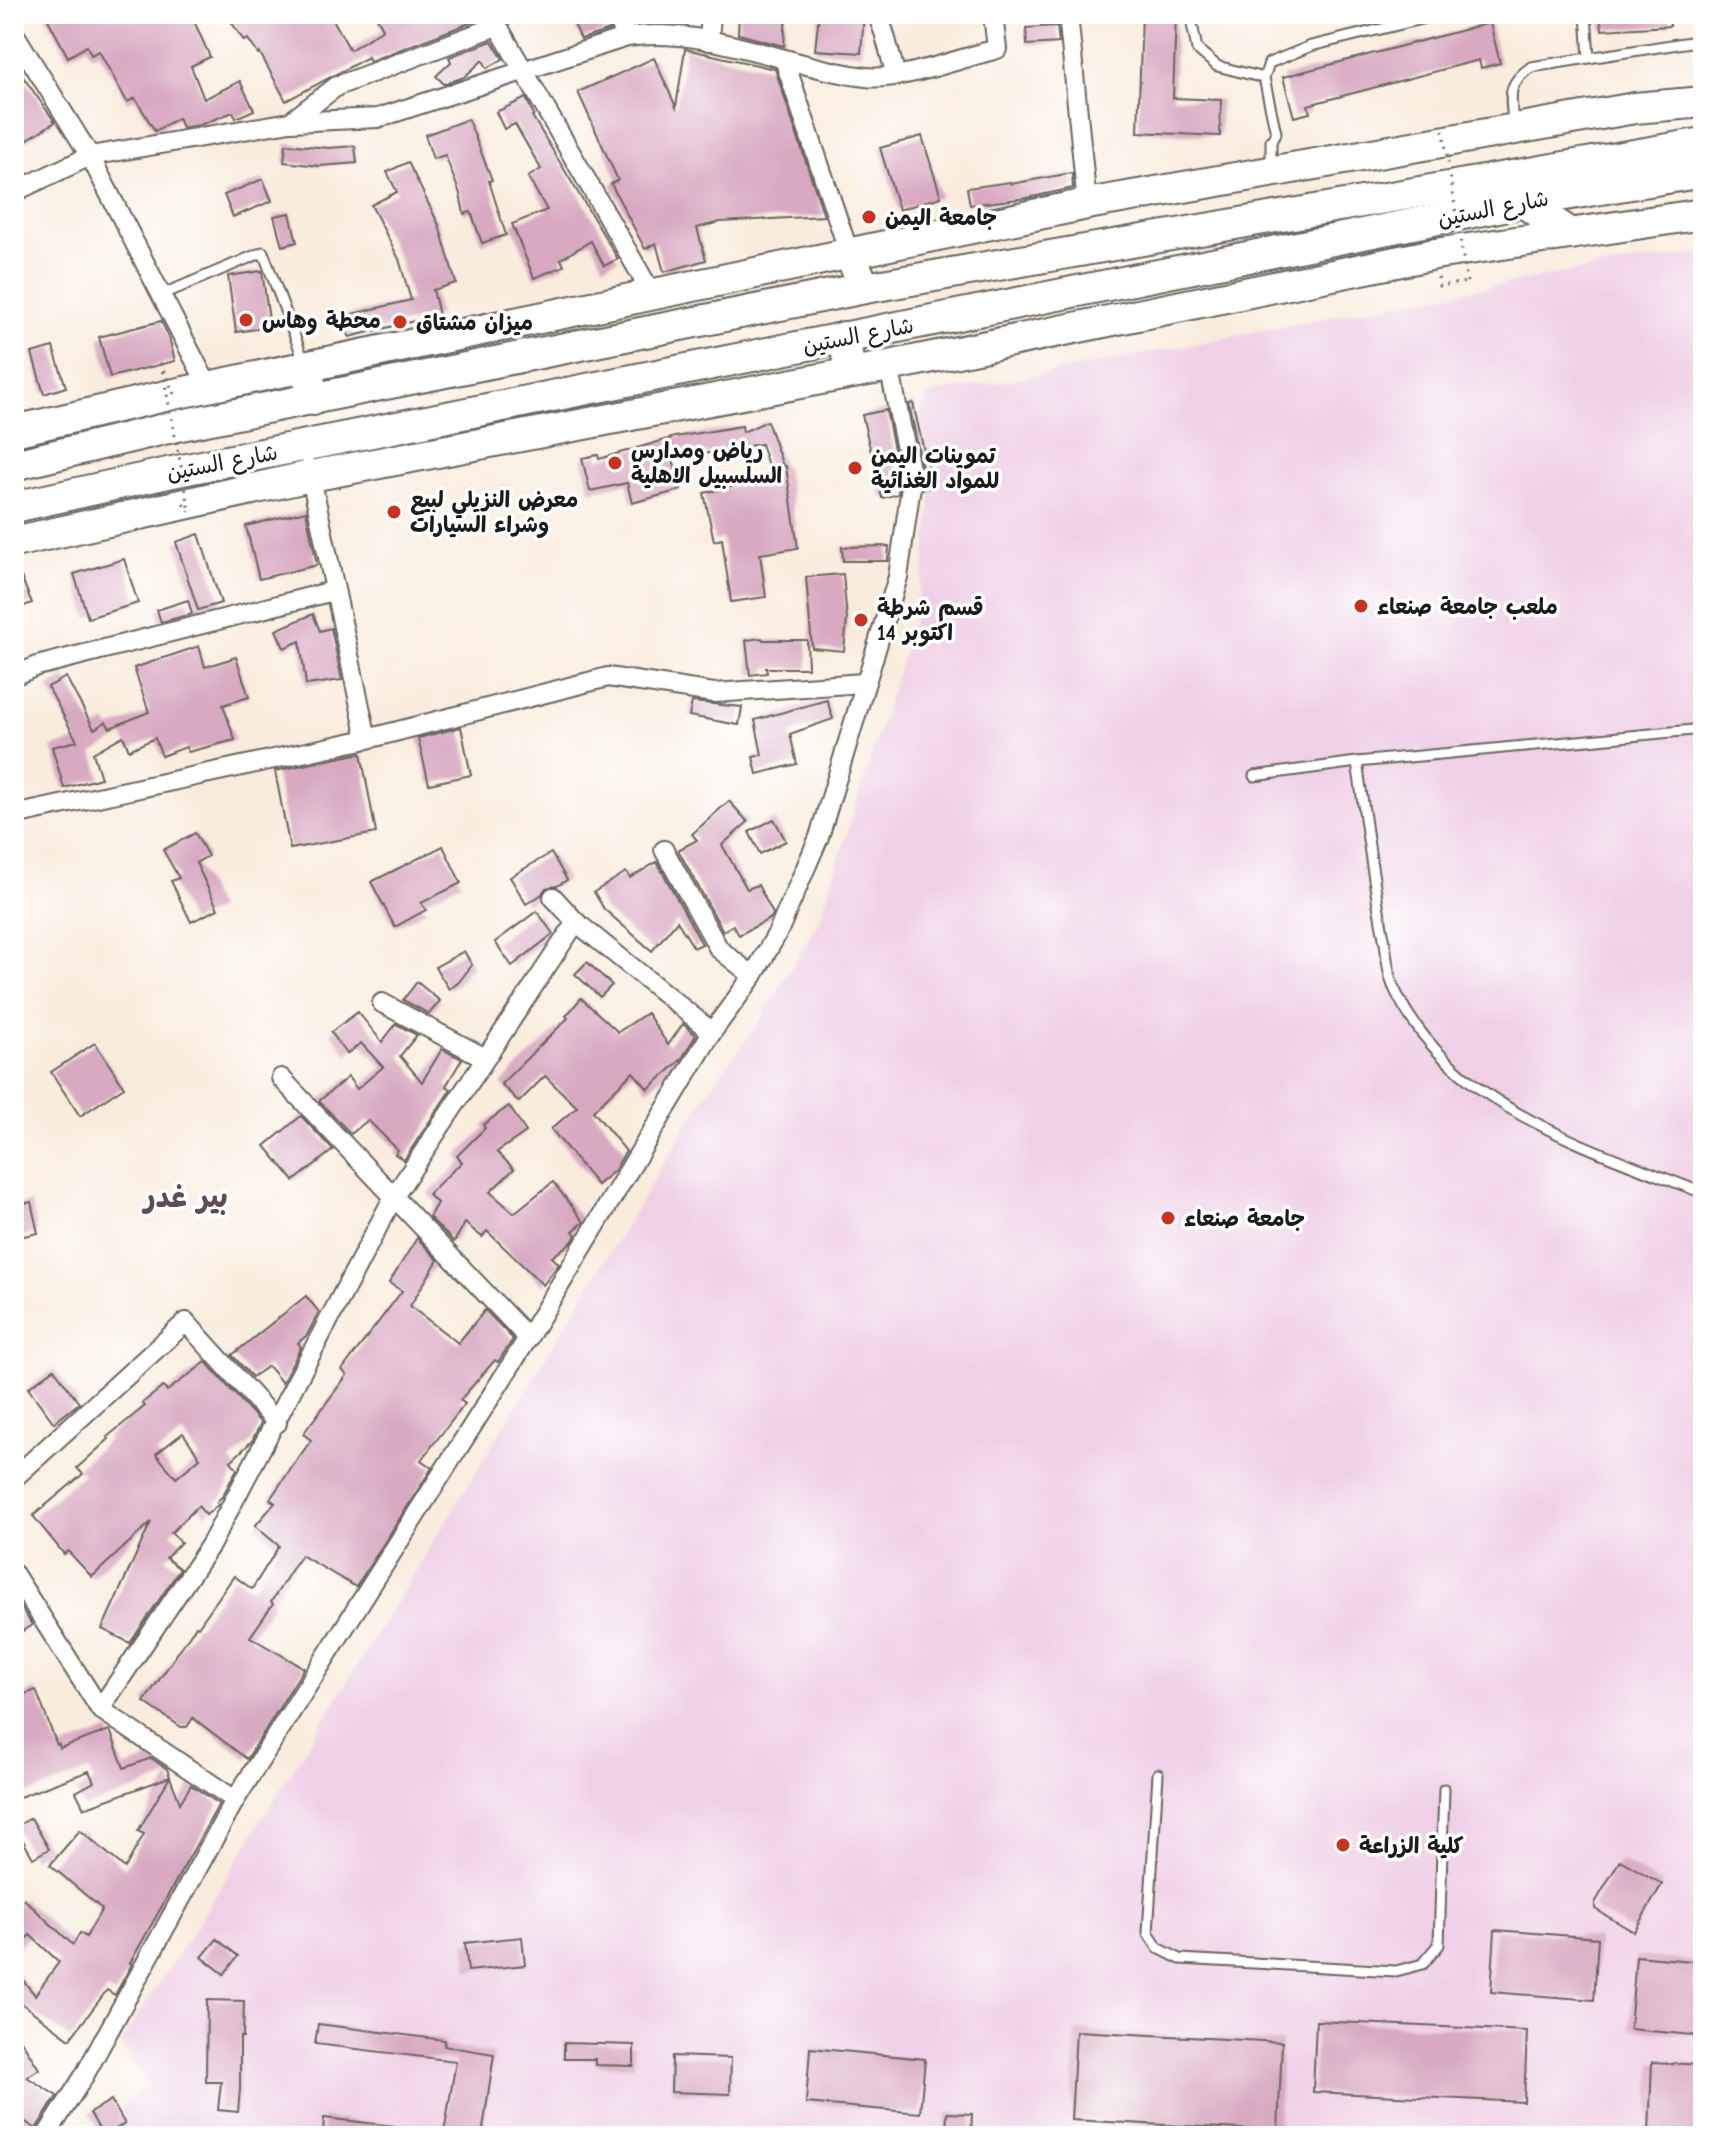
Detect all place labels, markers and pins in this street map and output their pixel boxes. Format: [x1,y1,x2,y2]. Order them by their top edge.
place label: جامعة اليمن [885,205,997,231]
marker: جامعة اليمن [860,208,878,226]
place label: محطة وهاس [262,308,381,336]
place label: ميزان مشتاق [416,310,533,336]
marker: محطة وهاس [237,311,255,329]
marker: ميزان مشتاق [391,313,409,331]
place label: رياض ومدارس السلسبيل الاهلية [631,438,782,489]
place label: تموينات اليمن للمواد الغذائية [871,443,999,494]
marker: رياض ومدارس السلسبيل الاهلية [606,454,624,472]
marker: تموينات اليمن للمواد الغذائية [846,459,864,477]
place label: معرض النزيلي لبيع وشراء السيارات [410,487,578,538]
marker: معرض النزيلي لبيع وشراء السيارات [385,503,403,521]
place label: ملعب جامعة صنعاء [1377,594,1558,620]
place label: قسم شرطة 14 اكتوبر [877,595,984,647]
marker: ملعب جامعة صنعاء [1352,597,1370,615]
marker: قسم شرطة 14 اكتوبر [852,611,870,629]
place label: جامعة صنعاء [1184,1206,1305,1232]
marker: جامعة صنعاء [1159,1209,1177,1227]
place label: كلية الزراعة [1359,1833,1464,1859]
marker: كلية الزراعة [1334,1836,1352,1854]

